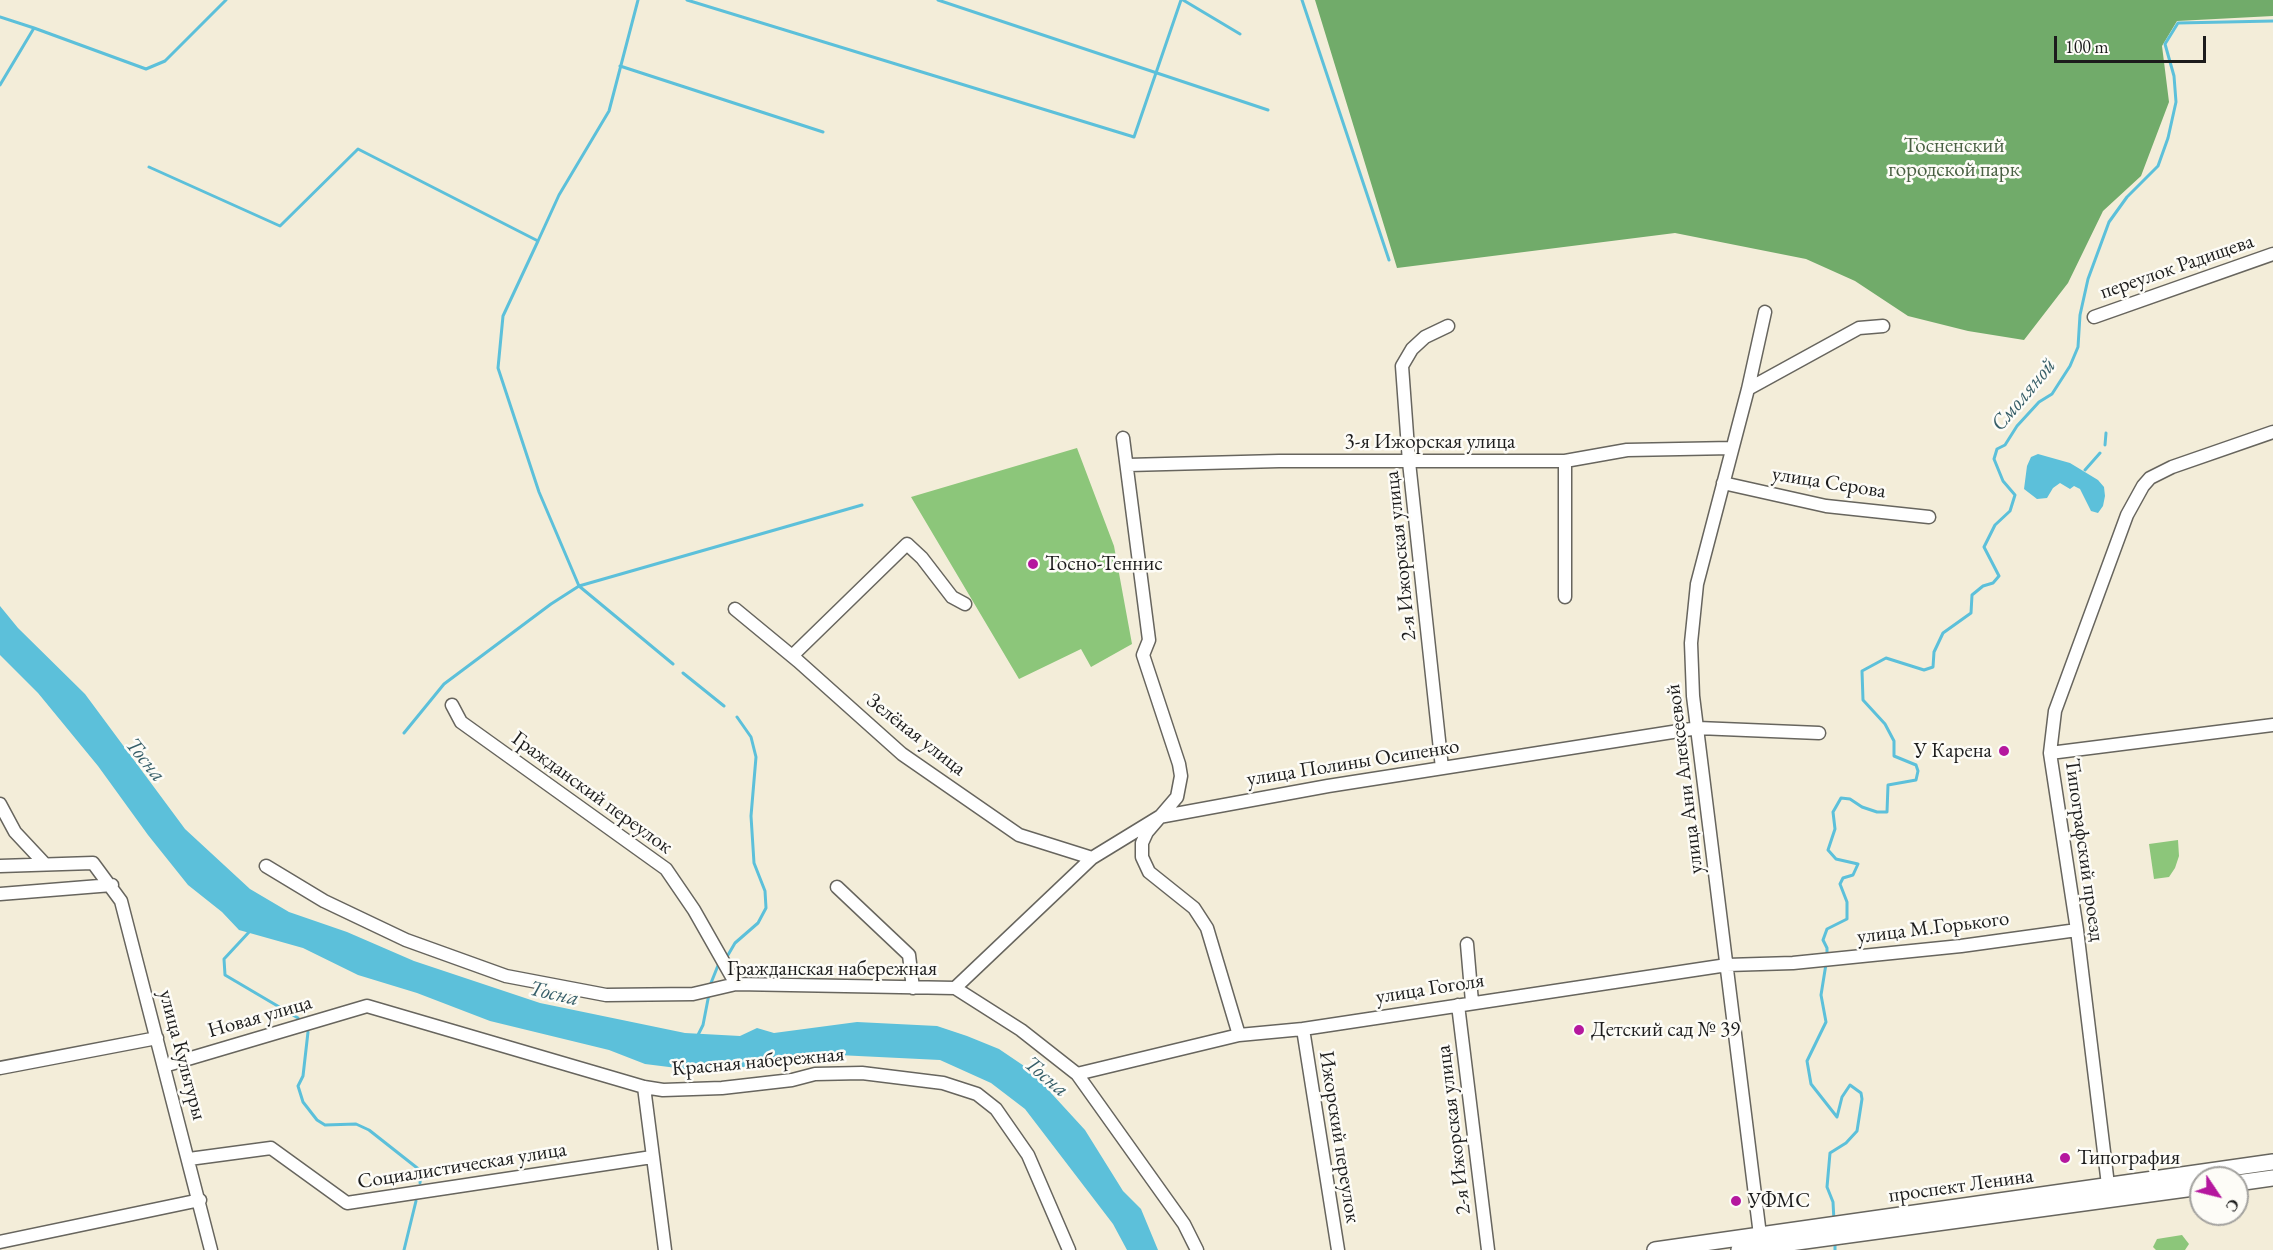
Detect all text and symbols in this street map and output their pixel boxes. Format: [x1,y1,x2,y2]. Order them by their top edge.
scale bar [2057,24,2208,62]
text: 100 m [2065,35,2109,58]
park label: Тосненский городской парк [1888,133,2020,183]
street label: переулок Радищева [2097,229,2257,305]
water label: Смоляной [1986,353,2062,437]
street label: 3-я Ижорская улица [1345,429,1515,455]
street label: улица Серова [1770,462,1888,504]
street label: 2-я Ижорская улица [1380,470,1422,642]
place label: Тосно-Теннис [1045,551,1163,577]
marker: Тосно-Теннис [1026,557,1040,571]
street label: улица Ани Алексеевой [1661,683,1709,875]
street label: Зелёная улица [861,688,971,782]
street label: Гражданский переулок [507,726,677,860]
water label: Тосна [119,732,171,788]
street label: улица Полины Осипенко [1245,734,1461,792]
place label: У Карена [1914,738,1992,764]
marker: У Карена [1997,744,2011,758]
street label: Типографский проезд [2059,757,2109,943]
street label: улица М.Горького [1855,906,2011,950]
street label: Гражданская набережная [727,956,937,982]
street label: улица Гоголя [1374,968,1486,1010]
water label: Тосна [527,976,581,1012]
street label: улица Культуры [152,987,212,1123]
street label: Новая улица [205,990,315,1044]
place label: Детский сад № 39 [1591,1017,1740,1043]
marker: Детский сад № 39 [1572,1023,1586,1037]
street label: Красная набережная [671,1042,845,1082]
street label: 2-я Ижорская улица [1431,1044,1477,1216]
street label: Ижорский переулок [1313,1049,1365,1225]
water label: Тосна [1018,1051,1074,1103]
street label: Социалистическая улица [356,1137,568,1195]
place label: Типография [2077,1145,2180,1171]
marker: Типография [2058,1151,2072,1165]
street label: проспект Ленина [1887,1163,2035,1209]
north arrow [2189,1166,2249,1226]
place label: УФМС [1748,1188,1810,1214]
marker: УФМС [1729,1194,1743,1208]
text: С [2221,1195,2244,1216]

